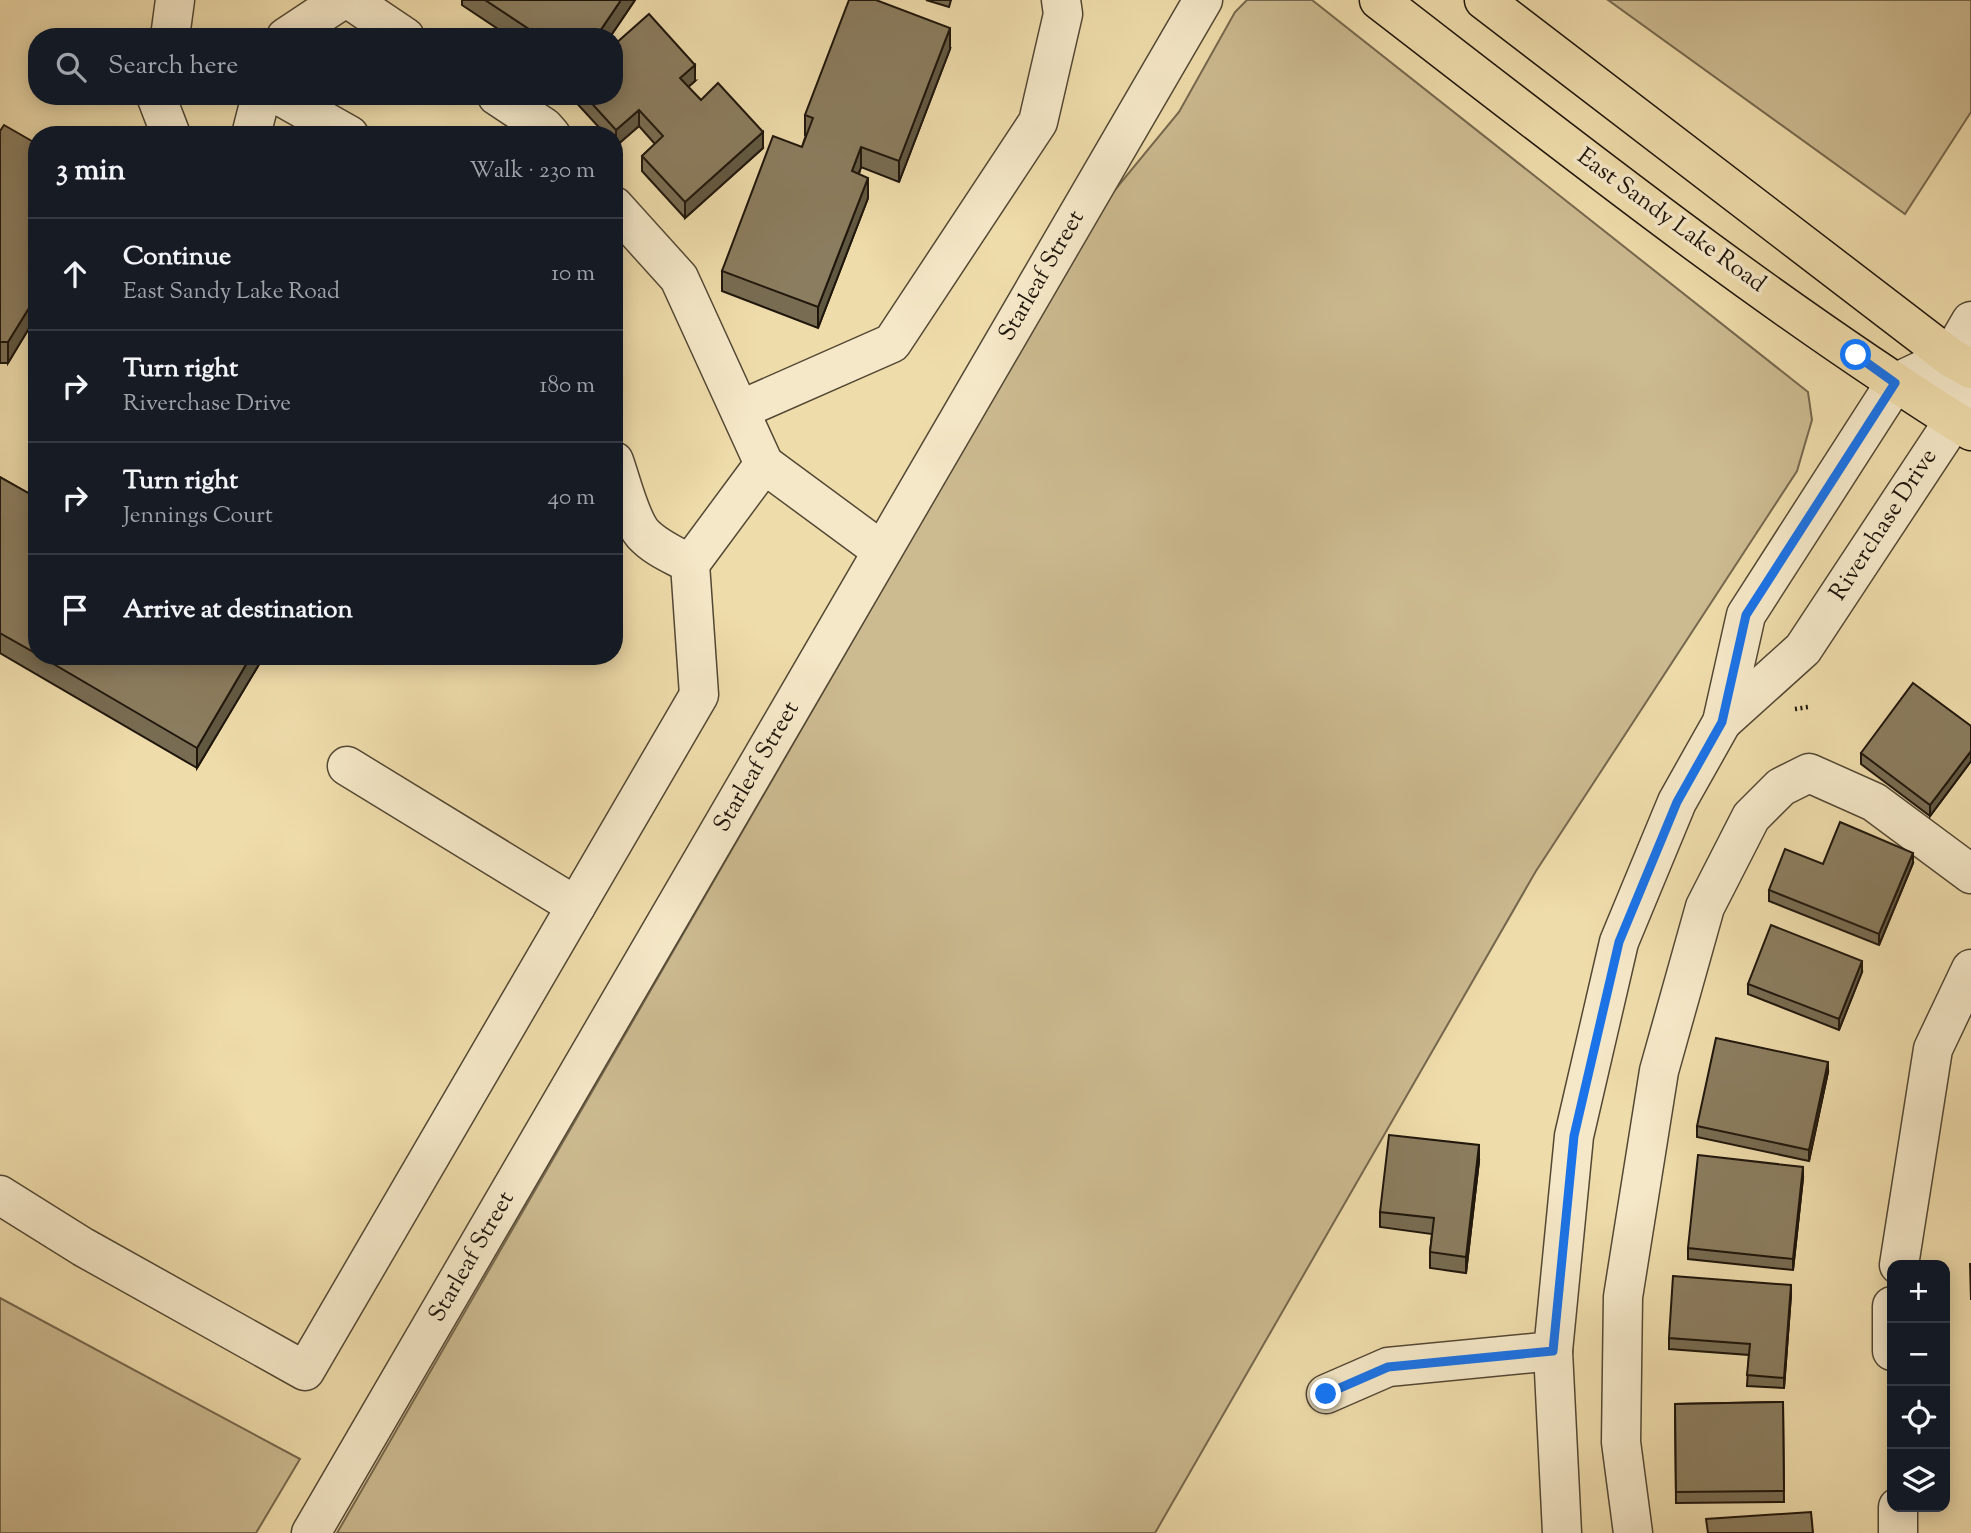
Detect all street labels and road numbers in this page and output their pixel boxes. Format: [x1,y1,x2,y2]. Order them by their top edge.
street label: East Sandy Lake Road [1569,141,1773,302]
street label: Starleaf Street [991,204,1093,348]
street label: Riverchase Drive [1822,442,1946,608]
street label: Starleaf Street [706,695,808,839]
street label: Starleaf Street [421,1185,523,1329]

